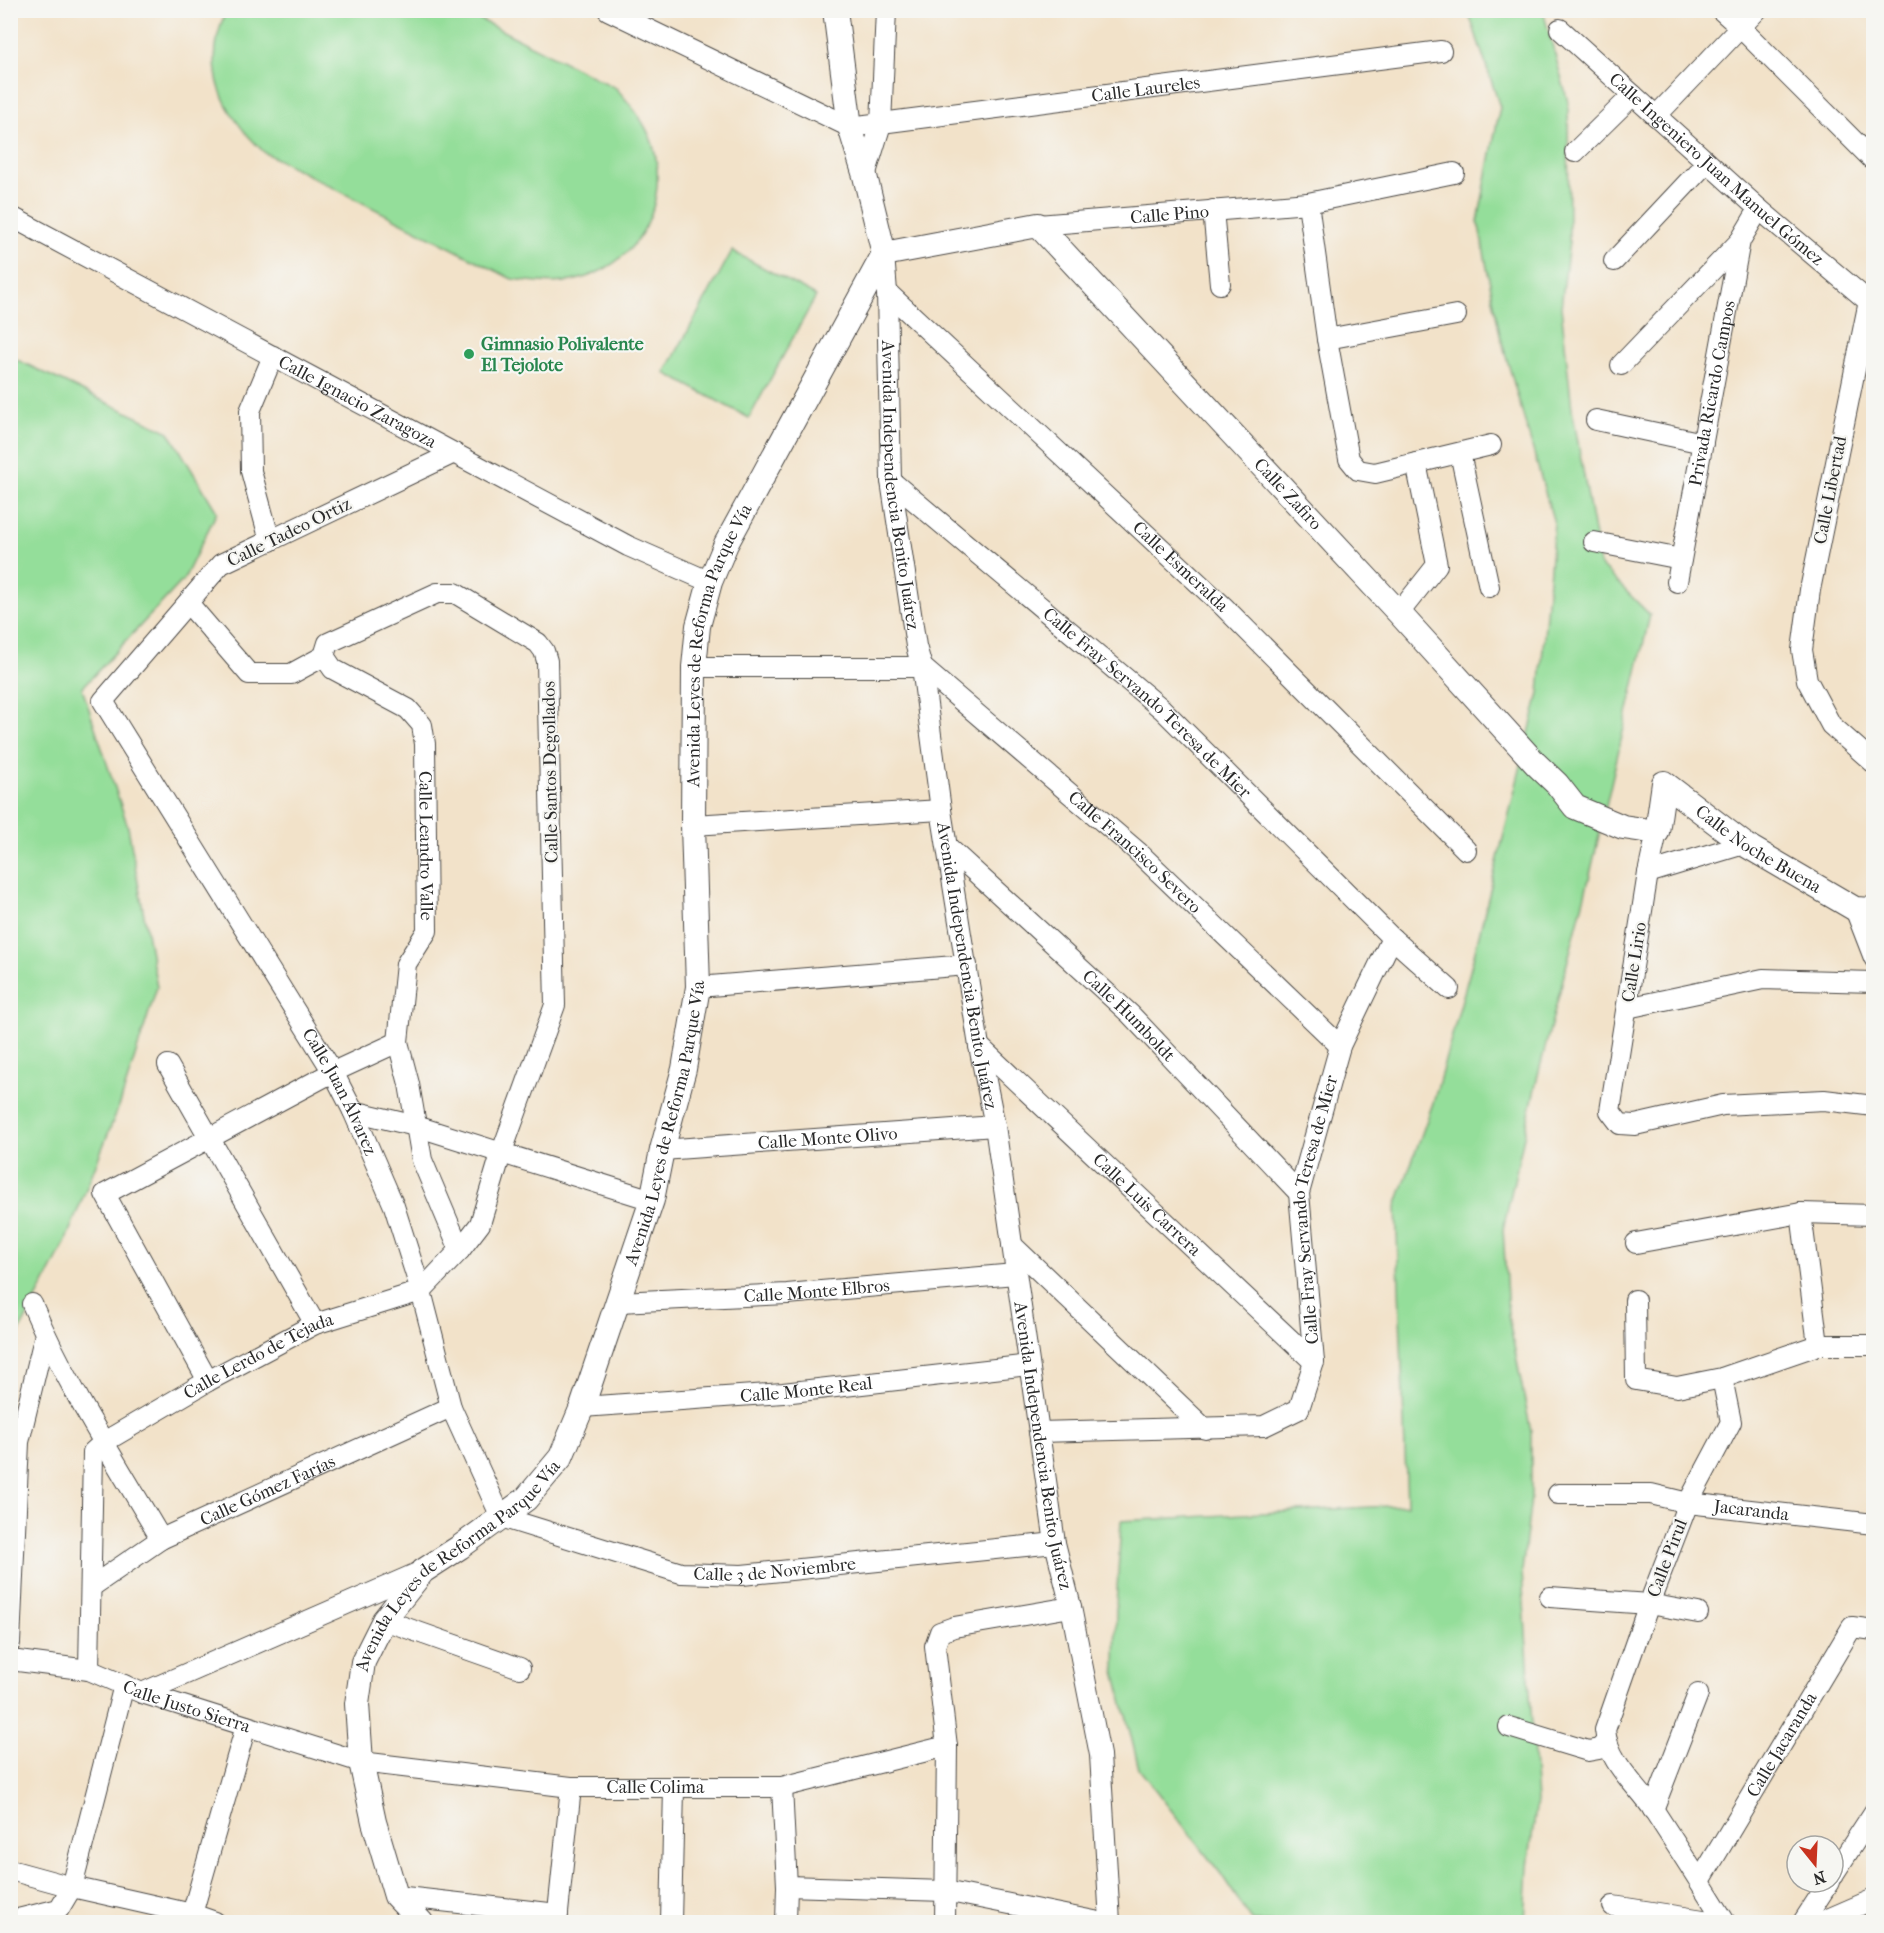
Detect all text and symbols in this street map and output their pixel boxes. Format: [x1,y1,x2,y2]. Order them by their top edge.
street label: Calle Ingeniero Juan Manuel Gómez [1605,69,1828,270]
street label: Calle Laureles [1090,72,1202,107]
street label: Calle Pino [1130,201,1210,228]
street label: Privada Ricardo Campos [1685,298,1740,488]
place label: Gimnasio Polivalente El Tejolote [481,334,644,376]
street label: Avenida Independencia Benito Juárez [877,339,923,632]
marker: Gimnasio Polivalente El Tejolote [462,347,476,361]
street label: Calle Ignacio Zaragoza [275,351,441,453]
street label: Calle Libertad [1810,434,1851,546]
street label: Calle Zafiro [1249,454,1326,534]
street label: Calle Tadeo Ortiz [224,493,355,572]
street label: Avenida Leyes de Reforma Parque Vía [683,500,757,788]
street label: Calle Esmeralda [1128,517,1233,617]
street label: Calle Fray Servando Teresa de Mier [1039,603,1256,803]
street label: Calle Santos Degollados [538,680,563,863]
street label: Calle Leandro Valle [414,771,437,921]
street label: Calle Francisco Severo [1064,787,1205,918]
street label: Calle Noche Buena [1691,801,1825,898]
street label: Avenida Independencia Benito Juárez [932,819,1001,1111]
street label: Calle Lirio [1618,920,1651,1004]
street label: Calle Humboldt [1078,966,1180,1067]
street label: Avenida Leyes de Reforma Parque Vía [620,980,709,1269]
street label: Calle Juan Álvarez [298,1025,381,1159]
street label: Calle Fray Servando Teresa de Mier [1289,1073,1342,1345]
street label: Calle Monte Olivo [757,1123,898,1154]
street label: Calle Luis Carrera [1088,1149,1205,1261]
street label: Calle Monte Elbros [743,1275,891,1307]
street label: Avenida Independencia Benito Juárez [1009,1299,1076,1592]
street label: Calle Lerdo de Tejada [180,1309,337,1404]
street label: Calle Monte Real [739,1373,874,1407]
street label: Calle Gómez Farías [197,1451,339,1531]
street label: Avenida Leyes de Reforma Parque Vía [352,1455,565,1674]
street label: Jacaranda [1711,1496,1791,1525]
street label: Calle Pirul [1643,1516,1692,1600]
street label: Calle 3 de Noviembre [693,1553,857,1586]
street label: Calle Justo Sierra [119,1676,253,1738]
street label: Calle Jacaranda [1743,1688,1822,1801]
street label: Calle Colima [607,1777,705,1798]
north arrow [1785,1834,1845,1894]
text: N [1810,1867,1828,1889]

